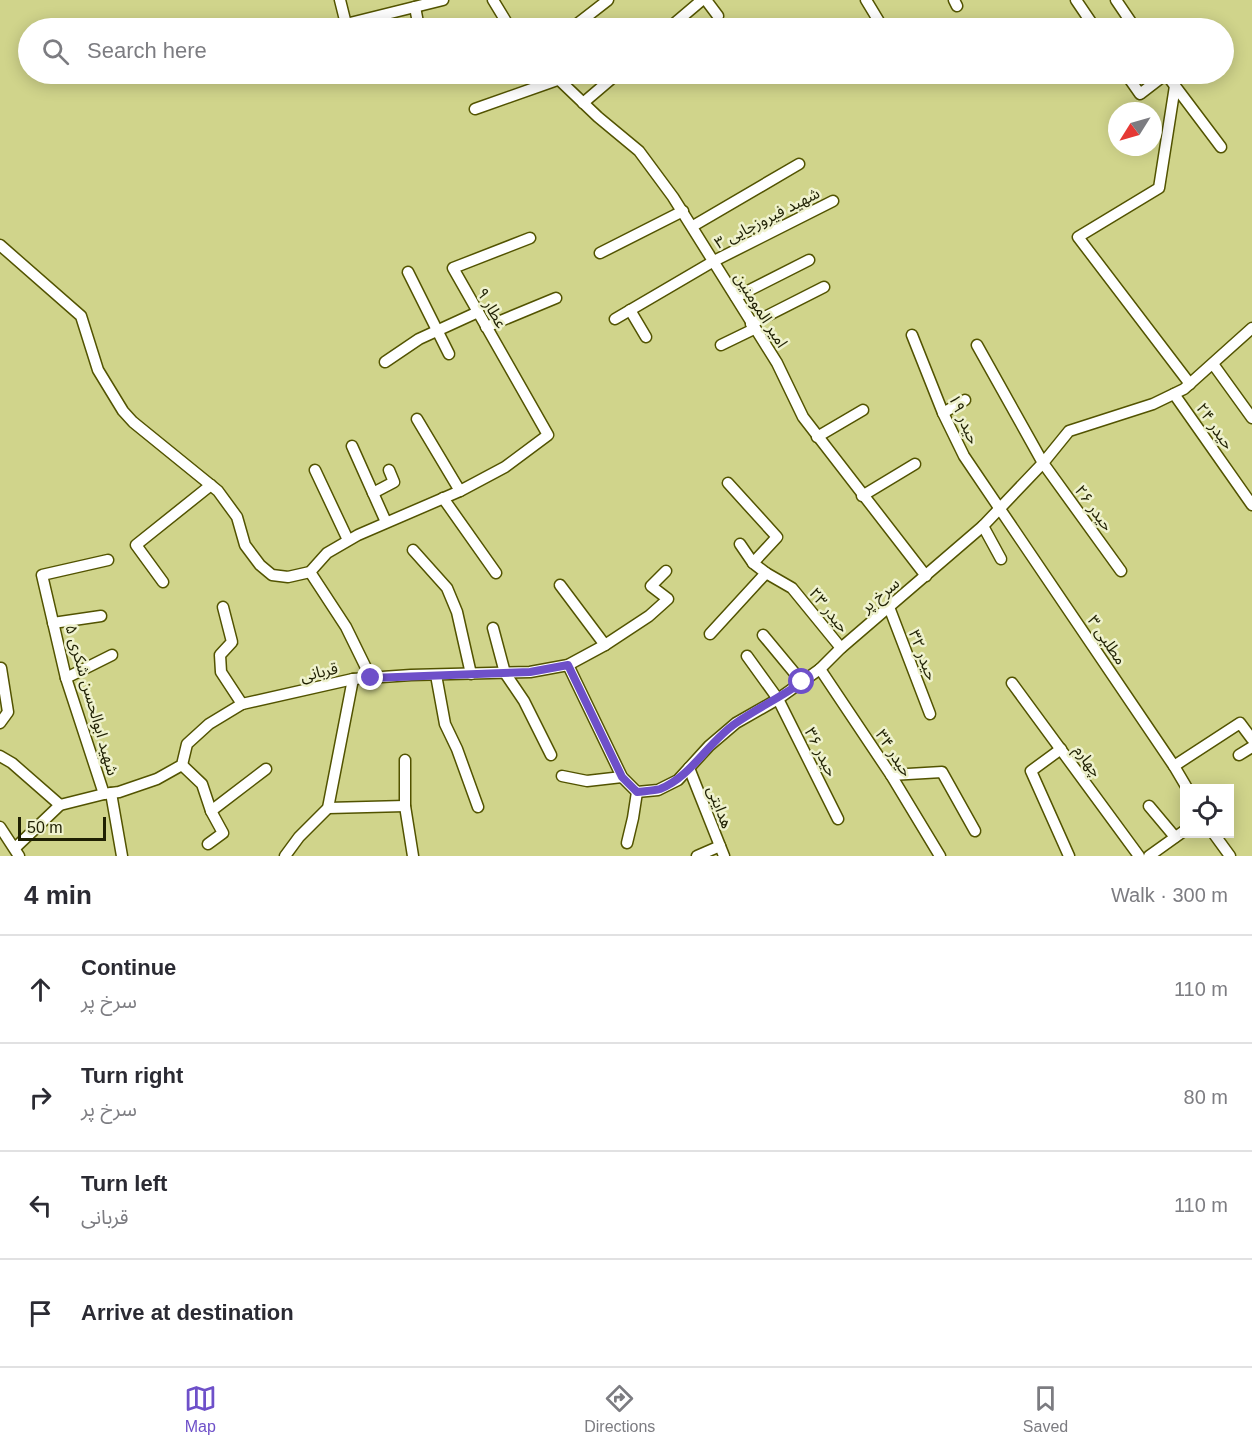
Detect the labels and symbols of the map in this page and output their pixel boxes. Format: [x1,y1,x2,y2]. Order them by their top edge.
north arrow [1108,102,1162,156]
street label: شهید فیروزجایی ۳ [712,184,823,253]
street label: امیر المومنین [730,269,791,351]
street label: عطار ۹ [473,285,510,332]
street label: حیدر ۱۹ [945,392,982,447]
street label: حیدر ۲۴ [1192,400,1237,453]
street label: حیدر ۲۶ [1071,482,1116,535]
street label: سرخ پر [857,574,905,620]
street label: حیدر ۲۳ [805,584,852,636]
street label: مطلبی ۳ [1084,612,1130,668]
street label: شهید ابوالحسن شکری ۵ [61,623,122,778]
street label: حیدر ۳۲ [905,627,940,683]
street label: قربانی [299,659,340,686]
route end [357,664,383,690]
route start [788,668,814,694]
street label: حیدر ۳۶ [801,725,841,780]
street label: حیدر ۳۴ [872,726,915,780]
street label: چهارم [1068,742,1105,783]
street label: هدایتی [703,783,736,831]
scale bar [18,814,106,842]

